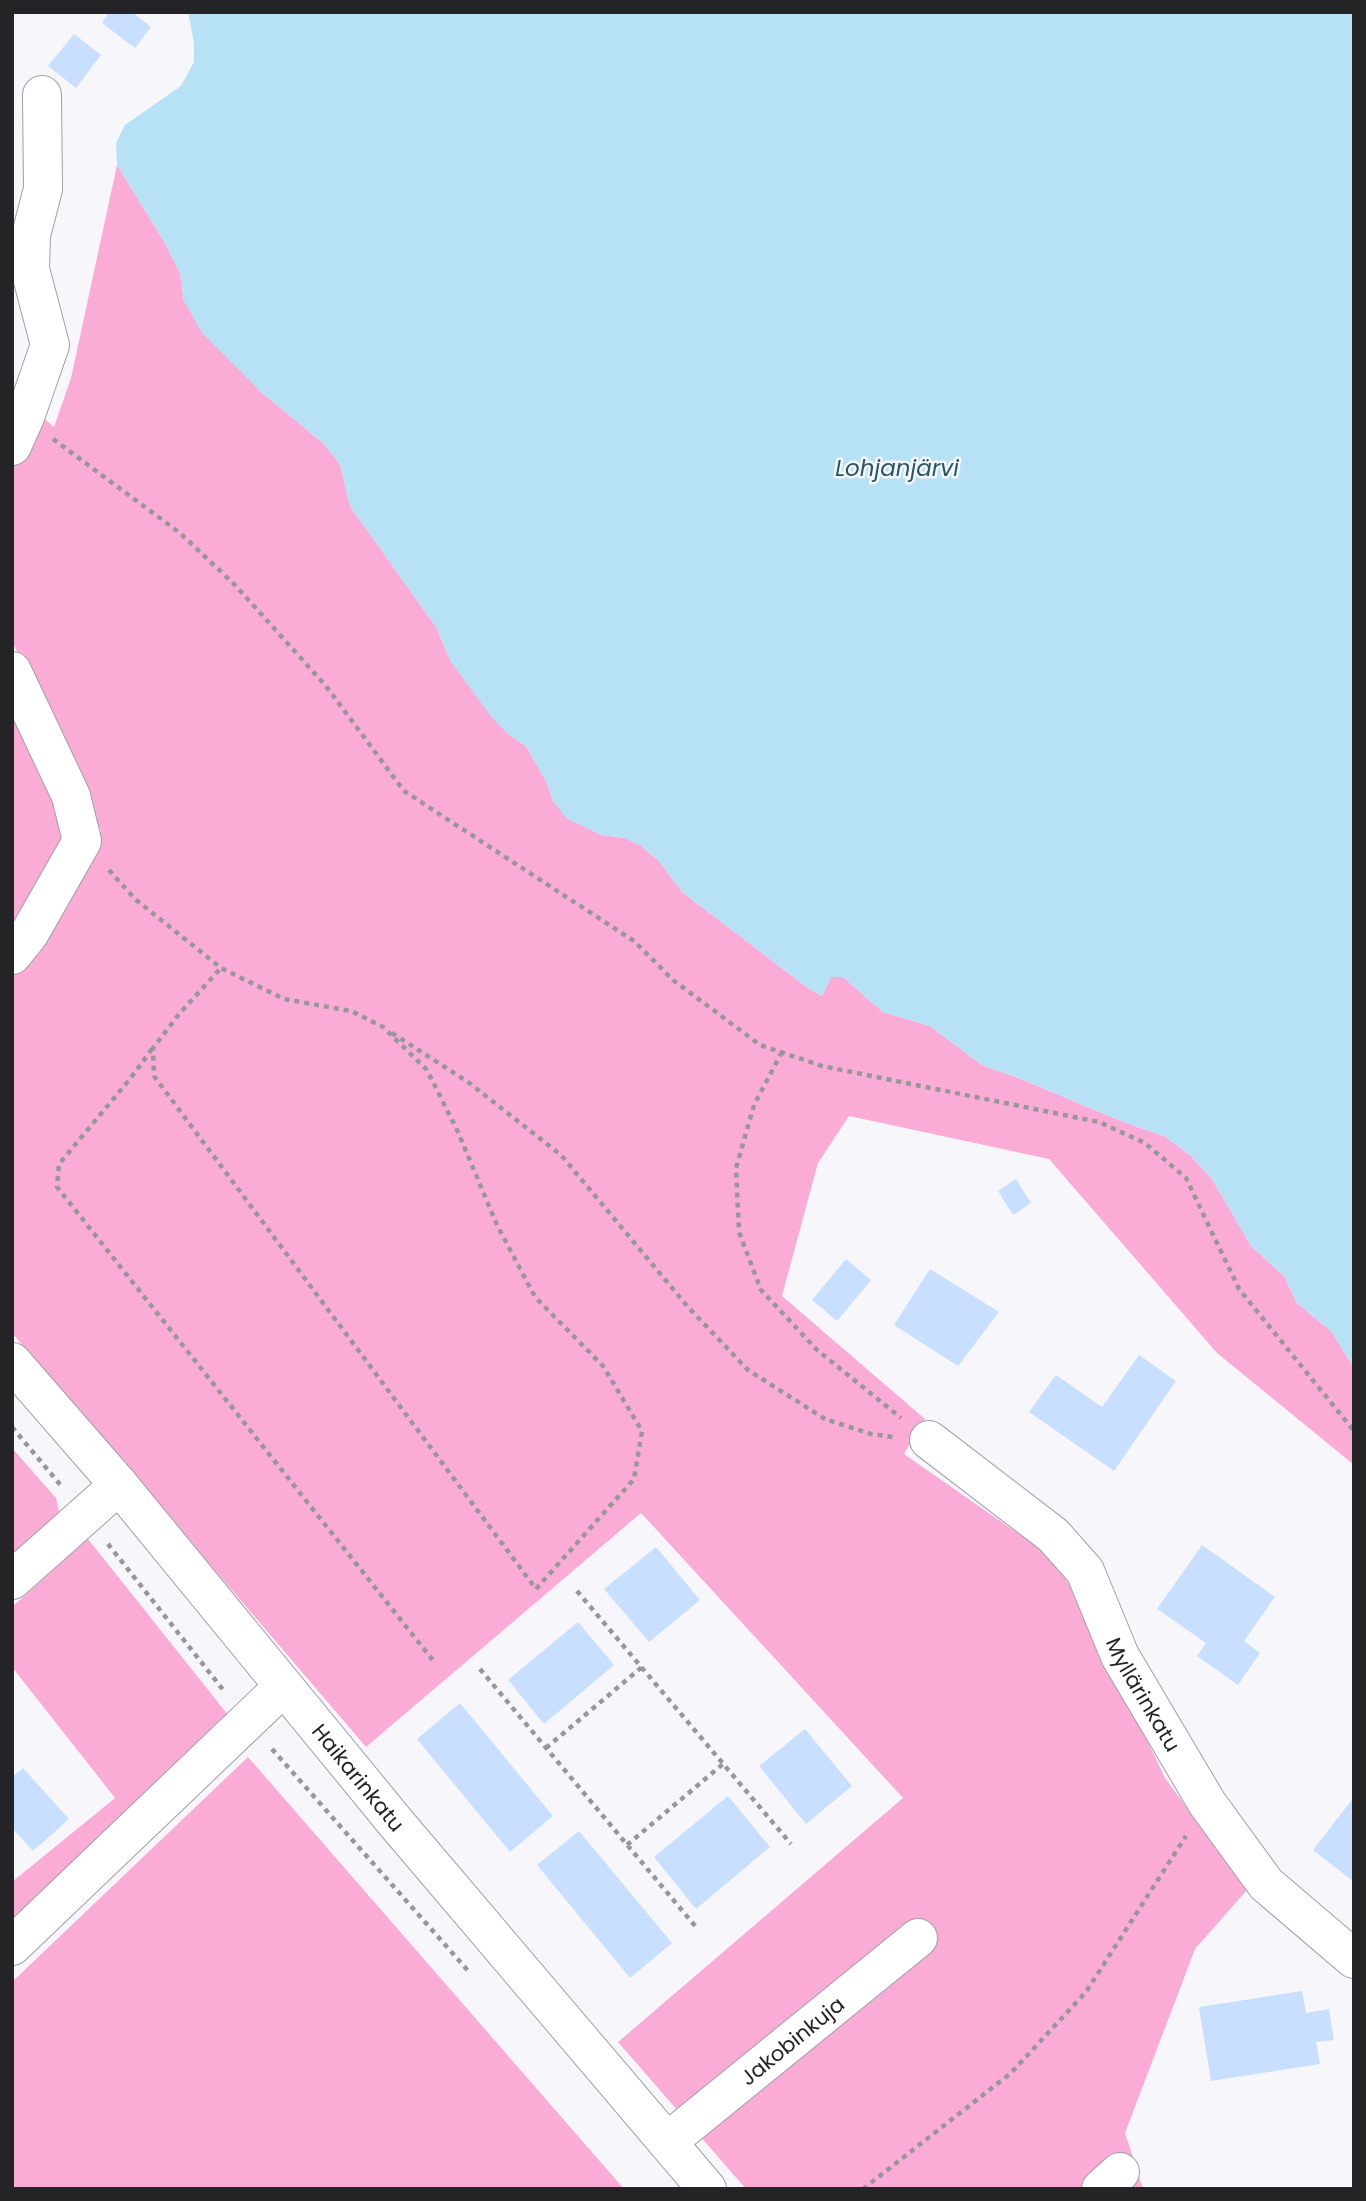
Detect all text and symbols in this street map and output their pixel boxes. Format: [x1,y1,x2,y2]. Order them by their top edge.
water label: Lohjanjärvi [835,452,959,484]
street label: Myllärinkatu [1099,1633,1188,1757]
street label: Haikarinkatu [306,1717,411,1838]
street label: Jakobinkuja [734,1989,850,2091]

